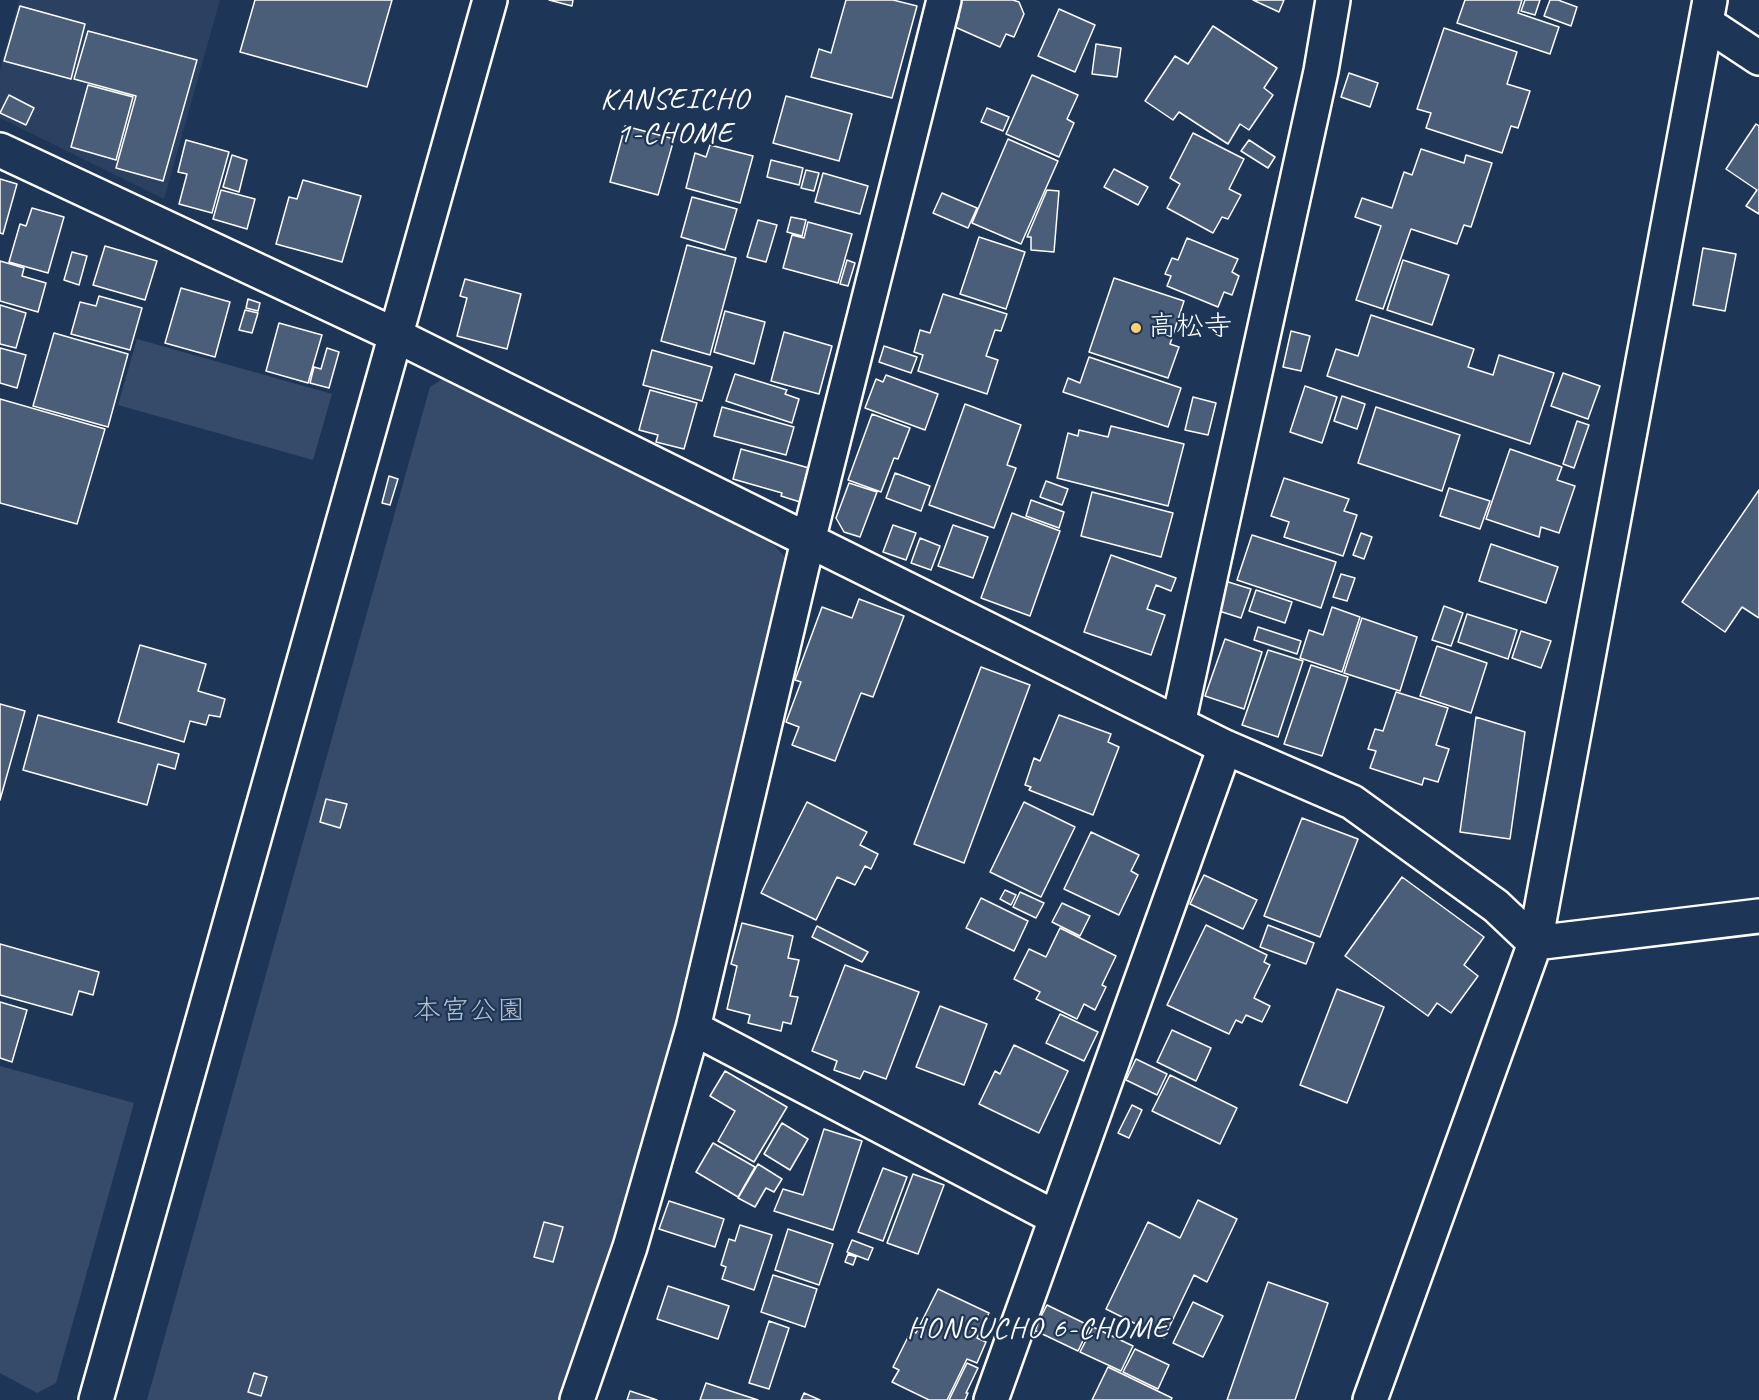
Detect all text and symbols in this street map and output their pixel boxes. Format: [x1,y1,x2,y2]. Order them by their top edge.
district label: KANSEICHO 1-CHOME [601,82,749,152]
place label: 高松寺 [1148,311,1232,345]
marker: 高松寺 [1129,321,1143,335]
park label: 本宮公園 [413,995,525,1029]
district label: HONGUCHO 6-CHOME [907,1311,1169,1347]

